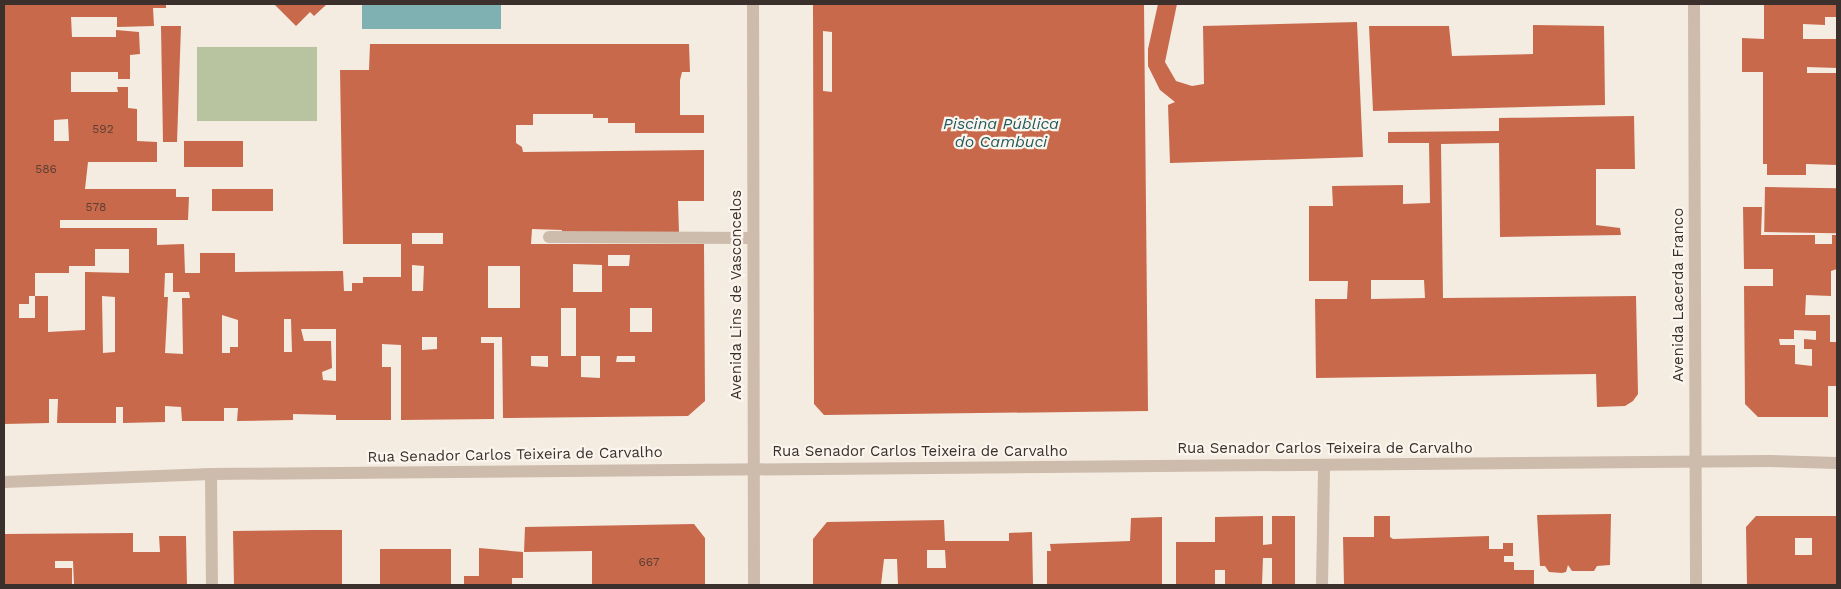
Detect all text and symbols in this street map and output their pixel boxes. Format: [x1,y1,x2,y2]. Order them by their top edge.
water label: Piscina Pública do Cambuci [943,114,1059,152]
house number: 592 [92,123,114,137]
house number: 586 [35,163,57,177]
street label: Avenida Lins de Vasconcelos [728,189,746,401]
house number: 578 [86,201,106,215]
street label: Avenida Lacerda Franco [1670,207,1688,383]
street label: Rua Senador Carlos Teixeira de Carvalho [1177,440,1473,458]
street label: Rua Senador Carlos Teixeira de Carvalho [366,443,664,467]
street label: Rua Senador Carlos Teixeira de Carvalho [772,443,1068,461]
house number: 667 [638,556,660,570]

